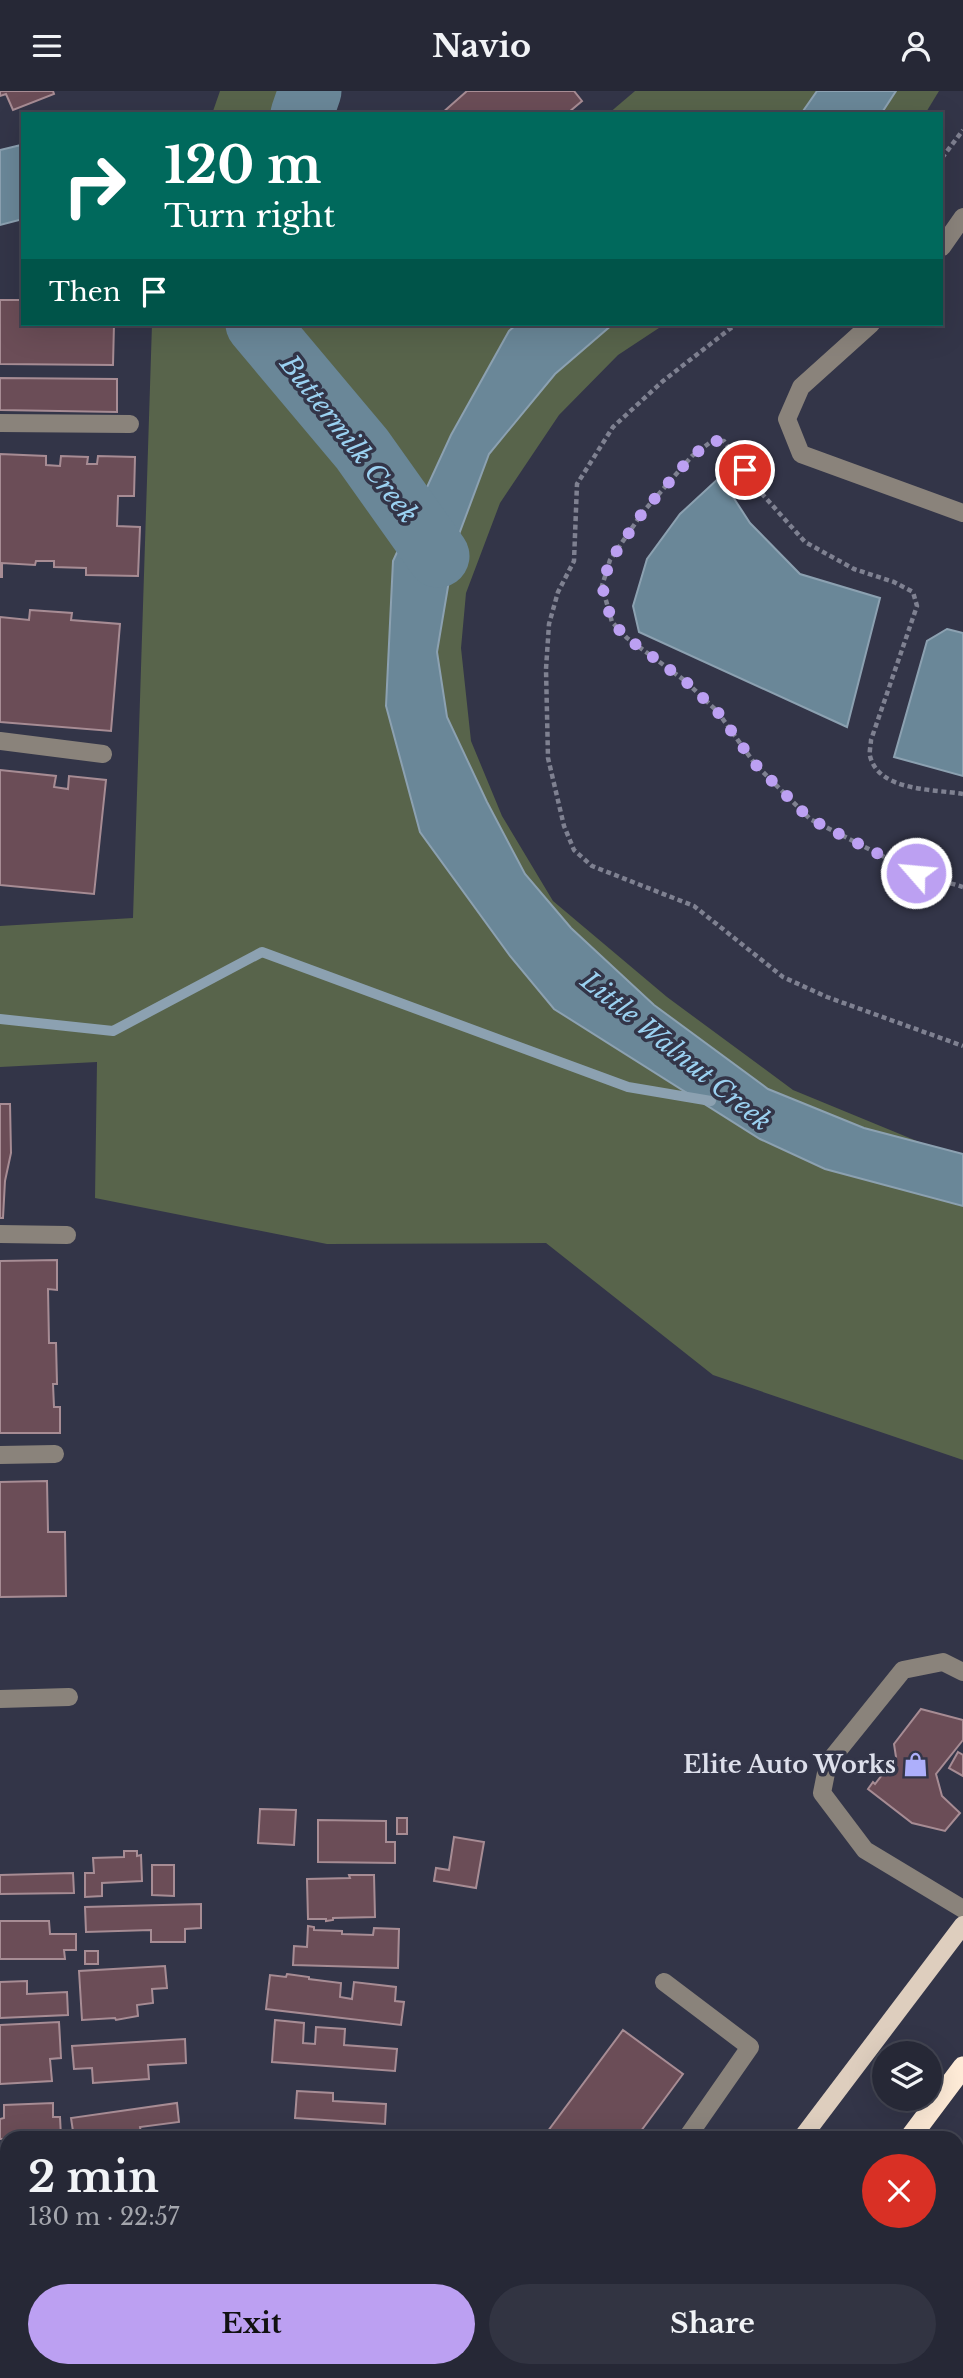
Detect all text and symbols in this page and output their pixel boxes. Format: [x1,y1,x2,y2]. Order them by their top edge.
text: Navio [432,26,531,66]
icon: menu [28,27,66,65]
icon: person [897,27,935,65]
text: 120 m [164,135,322,196]
icon: right [49,140,140,231]
text: Turn right [164,196,335,236]
icon: arrive [135,273,173,311]
text: Then [49,276,121,308]
water label: Buttermilk Creek [273,348,425,529]
pin [715,440,775,500]
icon: arrive [726,451,764,489]
position arrow [879,836,953,910]
water label: Little Walnut Creek [574,964,778,1137]
place label: Elite Auto Works [683,1750,896,1779]
shop icon: Elite Auto Works [902,1751,930,1779]
map controls [872,2041,942,2111]
button: layers [872,2041,942,2111]
text: 2 min [28,2151,159,2203]
button: close [862,2154,936,2228]
text: 130 m · 22:57 [28,2203,179,2231]
button: Exit [28,2284,475,2364]
button: Share [489,2284,936,2364]

